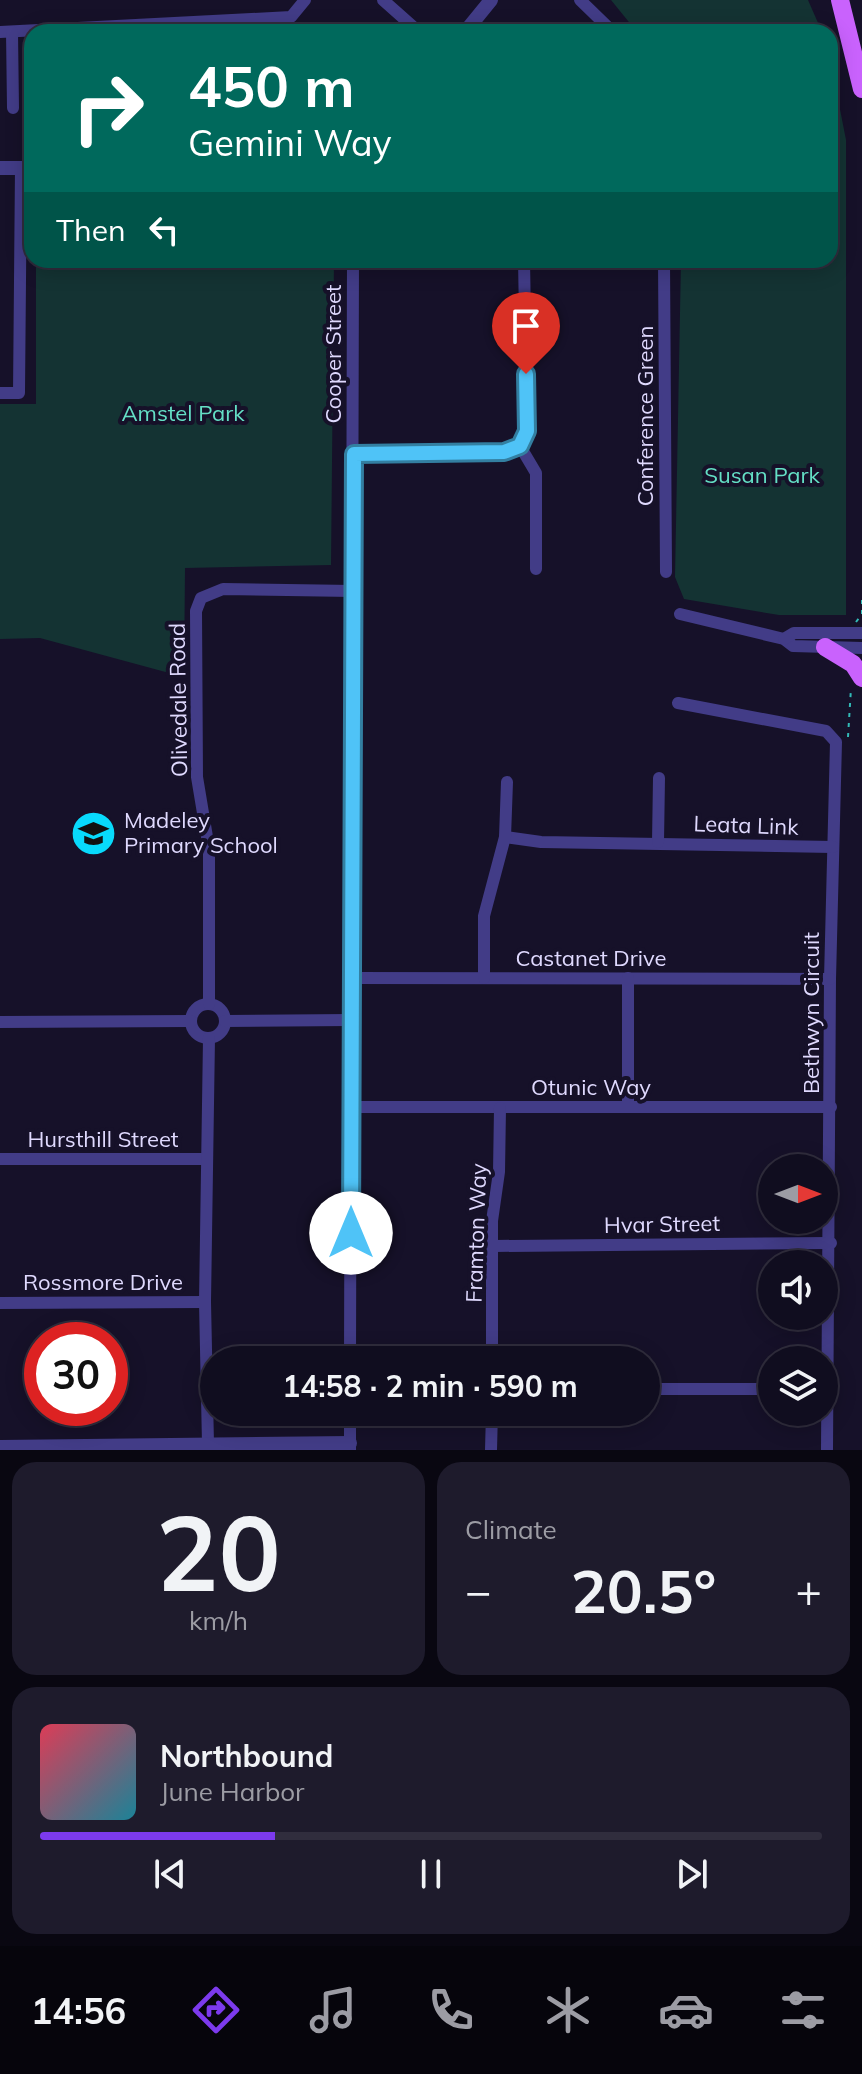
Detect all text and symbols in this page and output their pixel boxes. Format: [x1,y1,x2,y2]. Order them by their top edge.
text: 450 m [188,51,355,121]
icon: right [56,56,160,160]
text: Gemini Way [188,120,392,165]
icon: left [142,208,186,252]
text: Then [56,211,126,249]
street label: Cooper Street [319,284,347,424]
pin [492,292,560,374]
icon: arrive [504,304,548,348]
street label: Conference Green [631,326,659,506]
park label: Amstel Park [121,399,245,427]
park label: Susan Park [704,461,820,489]
street label: Olivedale Road [163,623,193,777]
place label: Madeley Primary School [124,806,278,859]
school or university icon: Madeley Primary School [69,809,117,857]
street label: Leata Link [693,809,800,841]
street label: Bethwyn Circuit [797,932,825,1094]
street label: Castanet Drive [515,944,667,972]
street label: Otunic Way [531,1073,651,1101]
street label: Hursthill Street [27,1125,179,1153]
north arrow [758,1154,838,1234]
map controls [758,1154,838,1426]
street label: Framton Way [460,1163,492,1303]
position arrow [309,1191,393,1275]
street label: Hvar Street [604,1209,721,1239]
button: sound [758,1250,838,1330]
street label: Rossmore Drive [23,1268,183,1296]
speed limit sign: 30 [24,1322,128,1426]
button: layers [758,1346,838,1426]
text: 14:58 · 2 min · 590 m [282,1367,578,1405]
text: 20 [156,1486,281,1617]
text: Climate [465,1513,557,1546]
text: 20.5° [571,1553,716,1628]
text: − [465,1563,491,1618]
text: + [796,1563,822,1618]
text: km/h [189,1604,248,1637]
text: Northbound [160,1737,333,1775]
text: June Harbor [160,1775,305,1808]
icon: previous [148,1852,192,1896]
icon: pause [409,1852,453,1896]
icon: next [670,1852,714,1896]
icon: directions [188,1982,244,2038]
icon: music [305,1982,361,2038]
icon: phone [423,1982,479,2038]
icon: climate [540,1982,596,2038]
icon: car [658,1982,714,2038]
icon: filters [775,1982,831,2038]
text: 14:56 [31,1988,126,2033]

